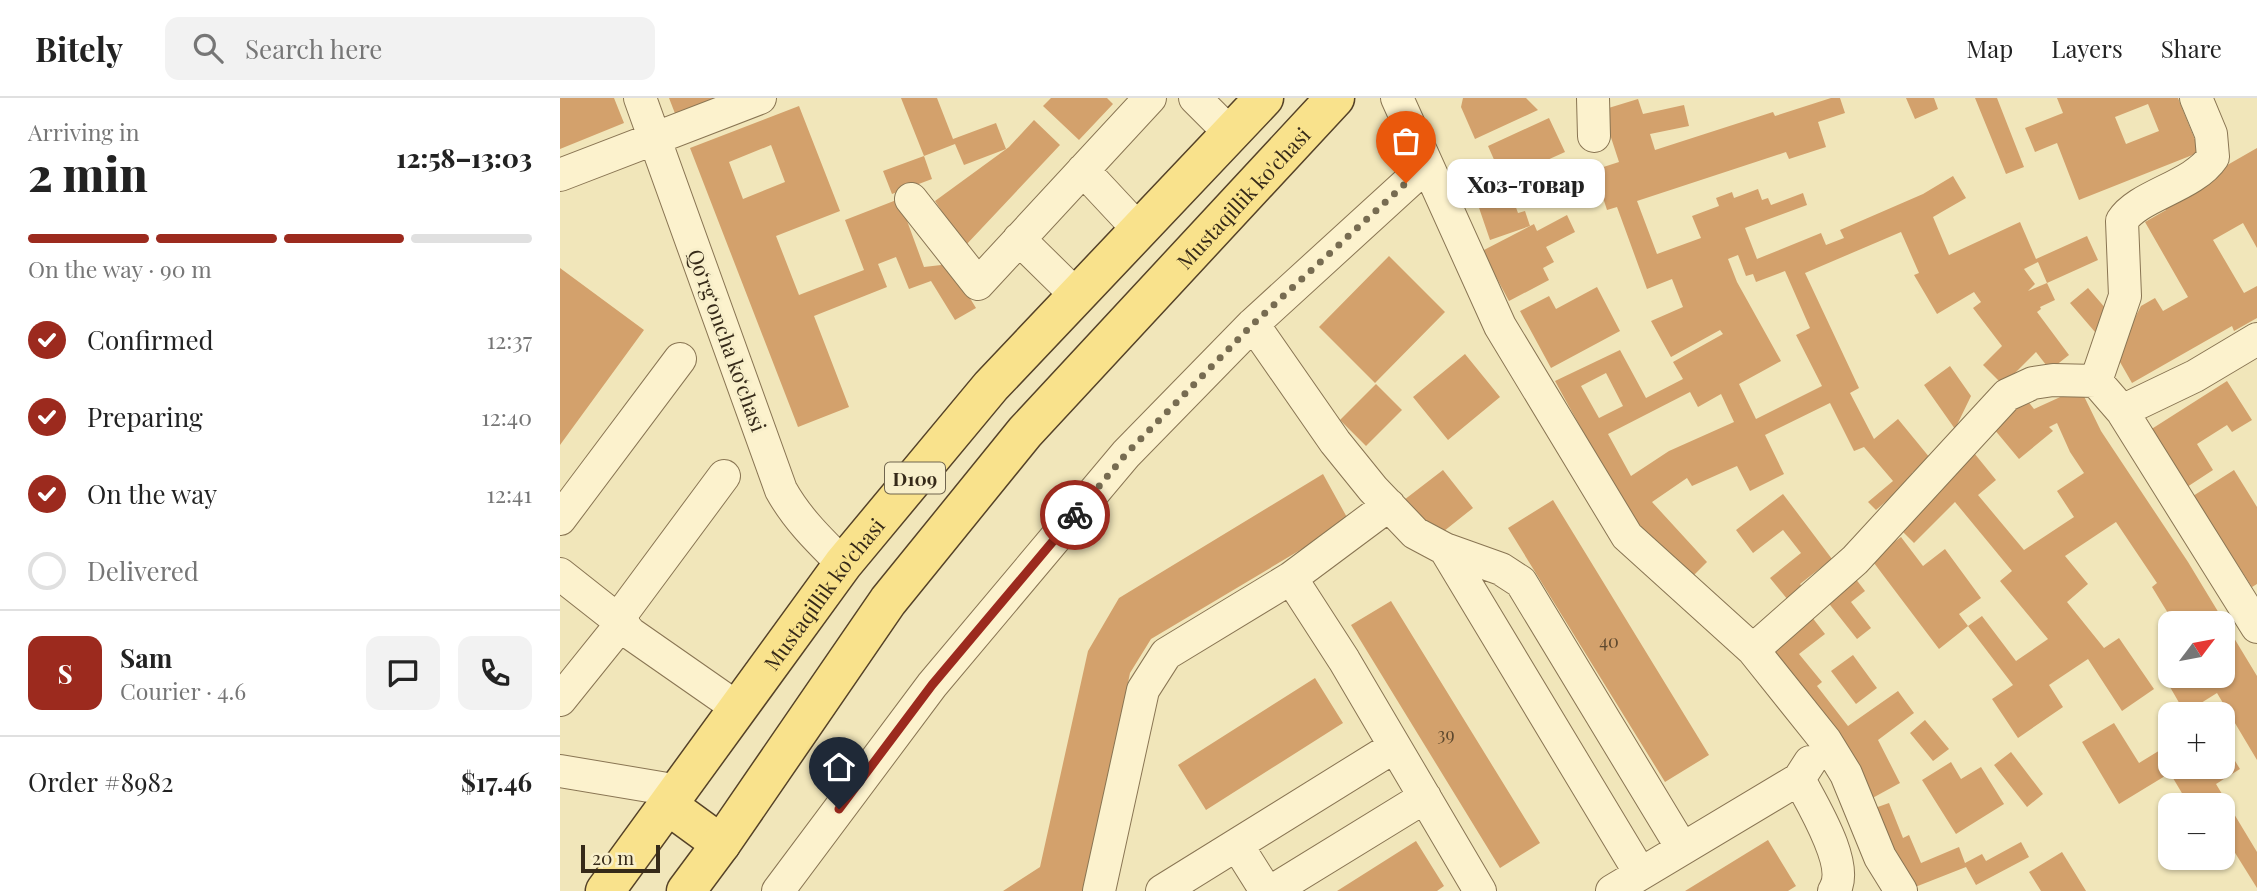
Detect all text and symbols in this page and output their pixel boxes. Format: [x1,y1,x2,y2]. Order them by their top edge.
search box [165,17,655,80]
text: Bitely [35,26,123,70]
icon: search [189,29,227,67]
text: Search here [245,31,383,66]
text: Map [1967,32,2013,64]
text: Layers [2051,32,2123,64]
text: Share [2161,32,2222,64]
pin [1376,111,1436,183]
text: Arriving in [28,116,140,147]
street label: Mustaqillik ko'chasi [1170,121,1316,274]
icon: bag [1387,122,1425,160]
text: 12:58–13:03 [396,140,532,175]
text: 2 min [28,142,148,204]
callout: Хоз-товар [1448,158,1606,208]
text: Хоз-товар [1467,168,1585,199]
street label: Qoʻrgʻoncha koʻchasi [682,245,774,435]
text: On the way · 90 m [28,253,212,284]
icon: check [28,321,66,359]
text: Confirmed [87,322,214,357]
text: 12:37 [487,324,532,355]
icon: check [28,398,66,436]
text: Preparing [87,399,203,434]
text: 12:40 [481,401,532,432]
road number: D109 [885,462,945,494]
icon: check [28,475,66,513]
text: On the way [87,476,217,511]
text: 12:41 [486,478,532,509]
courier [1040,480,1110,550]
icon: bike [1056,496,1094,534]
street label: Mustaqillik ko'chasi [757,512,890,675]
text: Delivered [87,553,199,588]
north arrow [2158,611,2235,688]
map controls [2158,611,2235,870]
house number: 40 [1599,629,1619,653]
button: chat [366,636,440,710]
button: phone [458,636,532,710]
text: Sam [120,640,172,675]
text: S [57,656,73,691]
text: Courier · 4.6 [120,675,246,706]
button: + [2158,702,2235,779]
house number: 39 [1437,722,1455,746]
pin [809,737,869,809]
icon: home [820,748,858,786]
text: Order #8982 [28,764,173,799]
text: $17.46 [461,764,532,799]
button: − [2158,793,2235,870]
scale bar [581,842,660,874]
text: 20 m [592,844,634,870]

